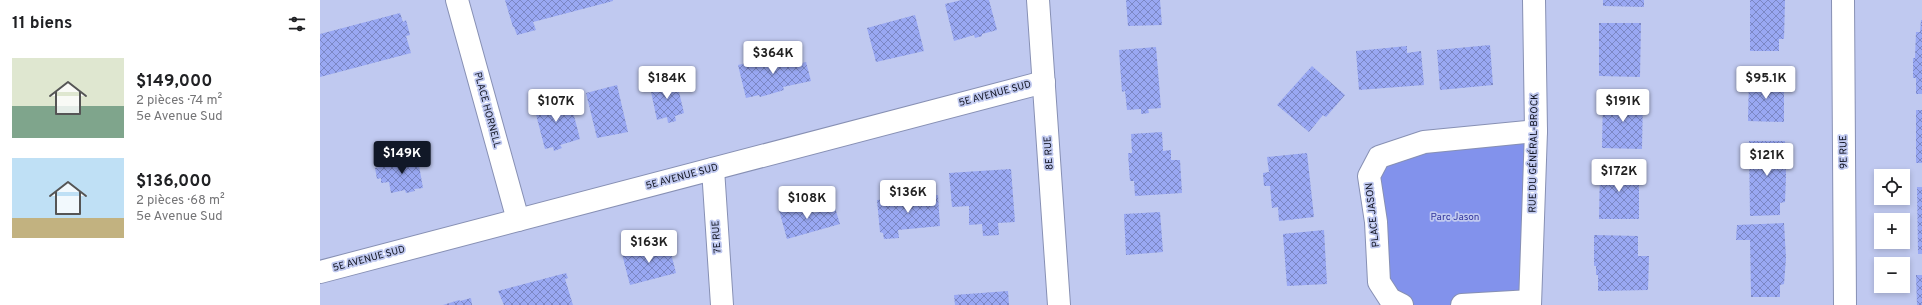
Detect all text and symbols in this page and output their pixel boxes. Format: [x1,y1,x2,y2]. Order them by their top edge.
text: 11 biens [12,13,72,35]
icon: filters [286,13,308,35]
pin: $364K [745,41,801,75]
text: $364K [752,46,794,62]
pin: $184K [639,66,695,100]
pin: $95.1K [1733,66,1799,100]
text: $149,000 [136,71,212,93]
street label: PLACE HORNELL [471,71,503,150]
text: $184K [648,71,686,87]
text: $95.1K [1745,71,1787,87]
icon: home [44,74,92,122]
street label: 5E AVENUE SUD [957,78,1033,110]
pin: $107K [528,89,584,123]
pin: $191K [1595,89,1651,123]
text: 2 pièces · 74 m² [136,93,222,109]
street label: RUE DU GÉNÉRAL-BROCK [1526,93,1542,213]
text: $107K [537,94,575,110]
text: $191K [1605,94,1641,110]
text: 5e Avenue Sud [136,109,222,125]
street label: 9E RUE [1837,135,1851,169]
street label: 8E RUE [1041,136,1057,170]
pin: $149K [374,141,430,175]
pin: $121K [1739,143,1795,177]
text: $149K [383,146,421,162]
text: $121K [1749,148,1785,164]
pin: $172K [1591,159,1647,193]
street label: 5E AVENUE SUD [644,161,720,193]
text: $172K [1601,164,1637,180]
map controls [1874,169,1910,293]
button: locate [1874,169,1910,205]
text: $136,000 [136,171,212,193]
icon: home [44,174,92,222]
pin: $136K [880,180,936,214]
street label: PLACE JASON [1363,182,1383,248]
text: $136K [889,185,927,201]
pin: $108K [779,186,835,220]
text: $108K [788,191,826,207]
text: 2 pièces · 68 m² [136,193,225,209]
text: 5e Avenue Sud [136,209,222,225]
park label: Parc Jason [1431,211,1479,224]
button: + [1874,213,1910,249]
street label: 7E RUE [709,220,725,254]
pin: $163K [621,230,677,264]
text: $163K [630,235,668,251]
street label: 5E AVENUE SUD [331,243,407,275]
button: − [1874,257,1910,293]

